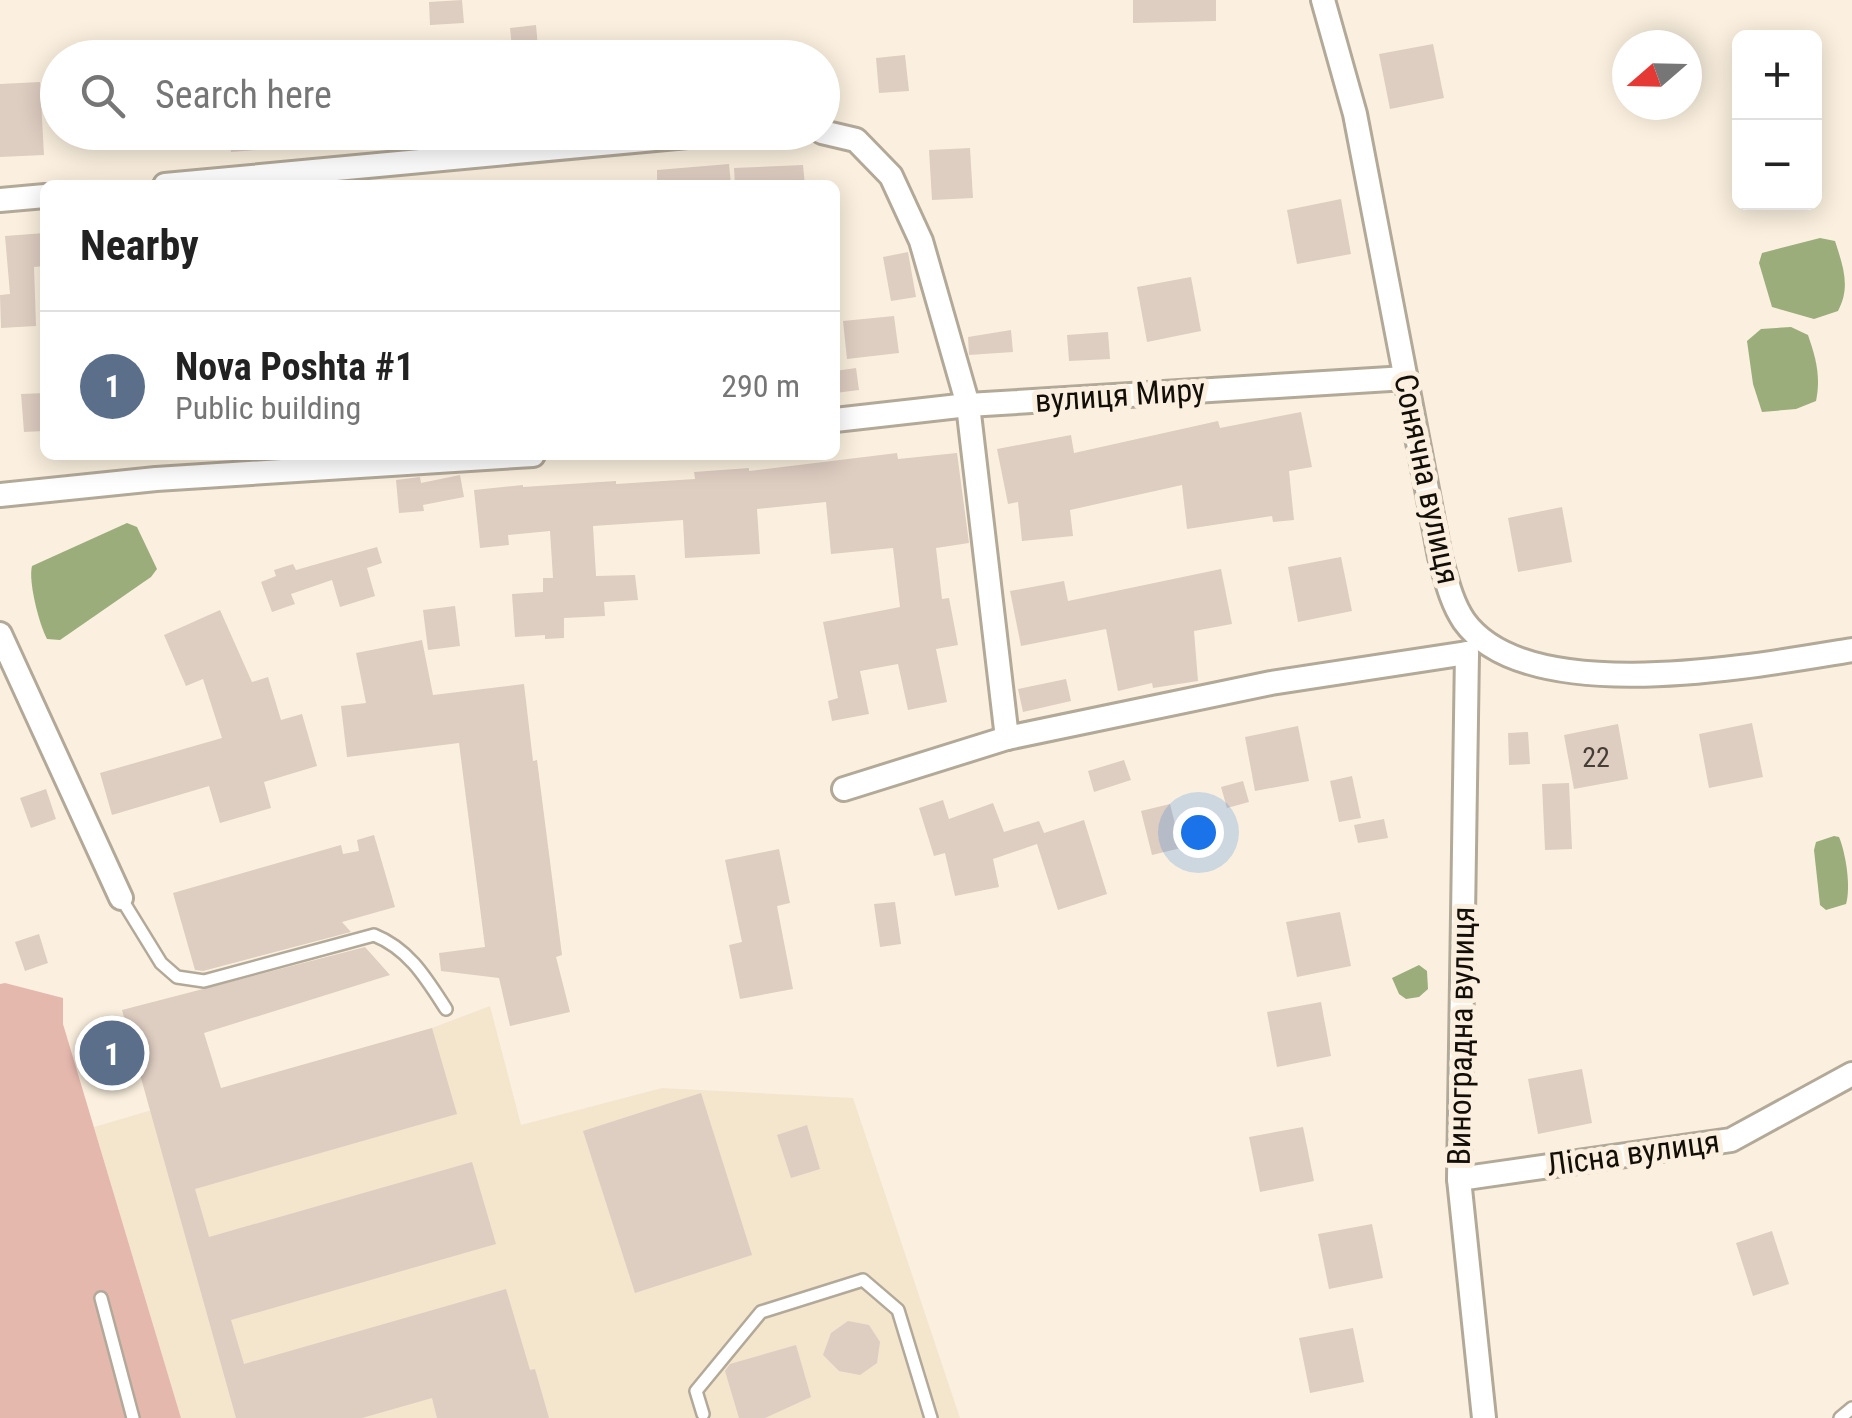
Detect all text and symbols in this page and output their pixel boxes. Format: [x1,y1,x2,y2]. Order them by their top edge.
north arrow [1612,30,1702,120]
map controls [1732,30,1822,210]
button: + [1732,30,1822,120]
search box [40,40,840,150]
icon: search [75,68,130,123]
text: Search here [155,73,332,117]
button: − [1732,120,1822,210]
text: Nearby [80,221,199,270]
text: Nova Poshta #1 [175,345,414,389]
text: 1 [104,367,121,405]
text: 290 m [721,367,800,405]
street label: вулиця Миру [1034,370,1206,420]
street label: Сонячна вулиця [1386,370,1468,588]
text: Public building [175,389,361,427]
house number: 22 [1582,741,1610,774]
your location [1173,807,1224,858]
street label: Виноградна вулиця [1440,906,1482,1166]
pin: 1 [80,1016,144,1090]
street label: Лісна вулиця [1544,1122,1722,1184]

